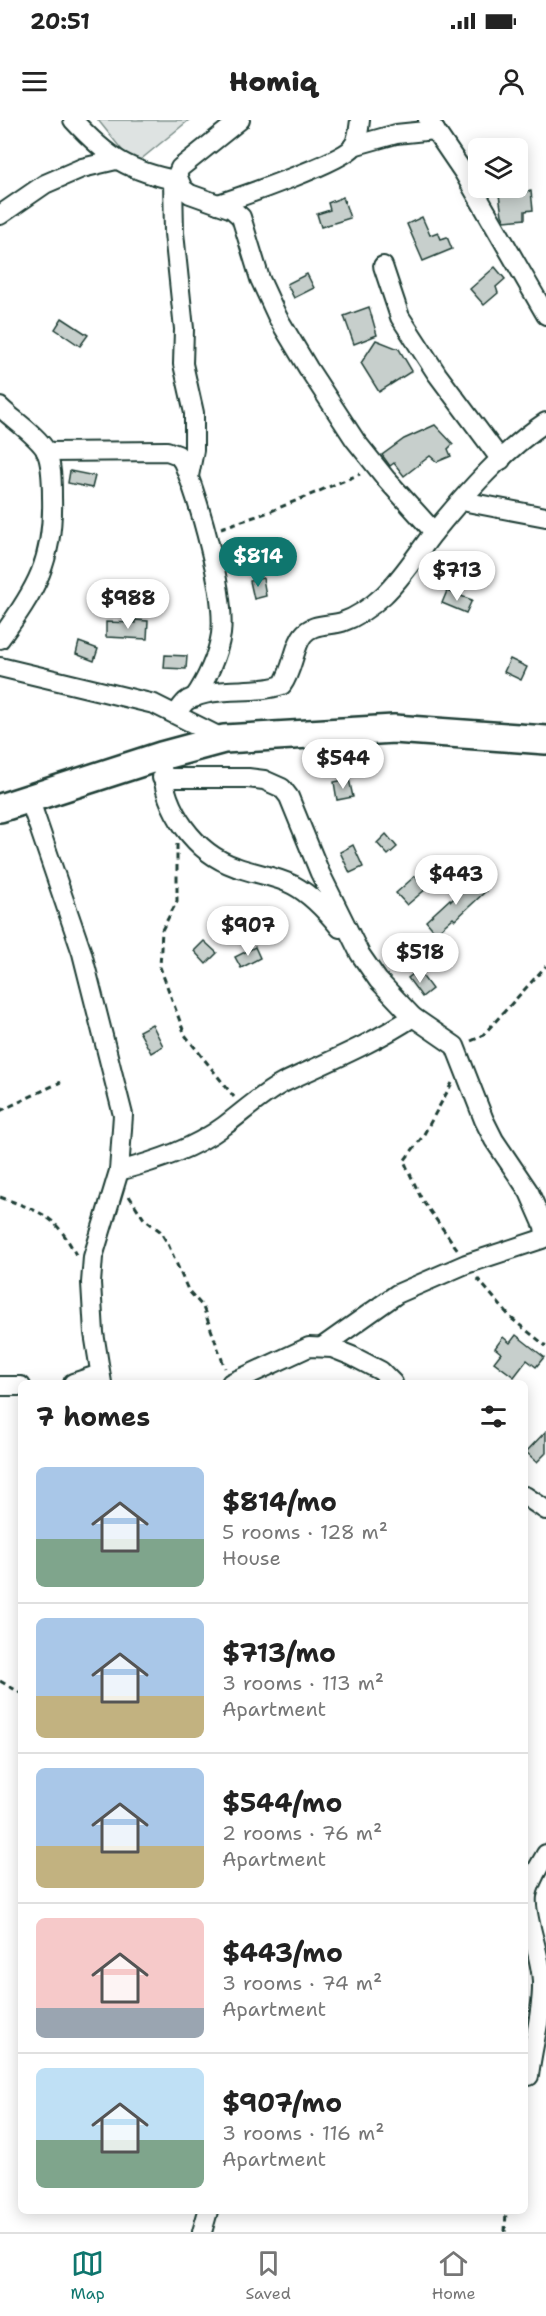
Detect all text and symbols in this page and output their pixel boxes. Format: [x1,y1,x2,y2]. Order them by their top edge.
text: 20:51 [30,7,90,36]
text: Homiq [229,63,317,100]
icon: menu [18,65,51,98]
icon: person [495,65,528,98]
map controls [468,138,528,198]
button: layers [468,138,528,198]
pin: $814 [222,537,294,588]
text: $814 [233,543,283,569]
pin: $713 [421,551,493,602]
text: $713 [432,557,482,583]
pin: $988 [92,579,164,630]
text: $988 [100,585,156,611]
pin: $544 [307,739,379,790]
text: $544 [316,745,370,771]
pin: $443 [420,855,492,906]
text: $443 [429,861,483,887]
pin: $907 [212,906,284,957]
text: $907 [221,912,275,938]
pin: $518 [384,933,456,984]
text: $518 [396,939,444,965]
text: 7 homes [36,1399,150,1434]
icon: filters [477,1400,510,1433]
text: $814/mo [222,1484,337,1519]
icon: home [84,1491,156,1563]
text: 5 rooms · 128 m² [222,1519,388,1545]
text: House [222,1545,281,1571]
text: $713/mo [222,1635,336,1670]
icon: home [84,1642,156,1714]
text: 3 rooms · 113 m² [222,1670,384,1696]
text: Apartment [222,1696,326,1722]
text: $544/mo [222,1785,342,1820]
icon: home [84,1792,156,1864]
text: 2 rooms · 76 m² [222,1820,382,1846]
text: Apartment [222,1846,326,1872]
text: $443/mo [222,1935,343,1970]
icon: home [84,1942,156,2014]
text: 3 rooms · 74 m² [222,1970,382,1996]
text: Apartment [222,1996,326,2022]
text: $907/mo [222,2085,342,2120]
icon: home [84,2092,156,2164]
text: 3 rooms · 116 m² [222,2120,384,2146]
text: Apartment [222,2146,326,2172]
tab: Map [70,2247,105,2304]
tab: Saved [245,2247,291,2304]
tab: Home [432,2247,476,2304]

